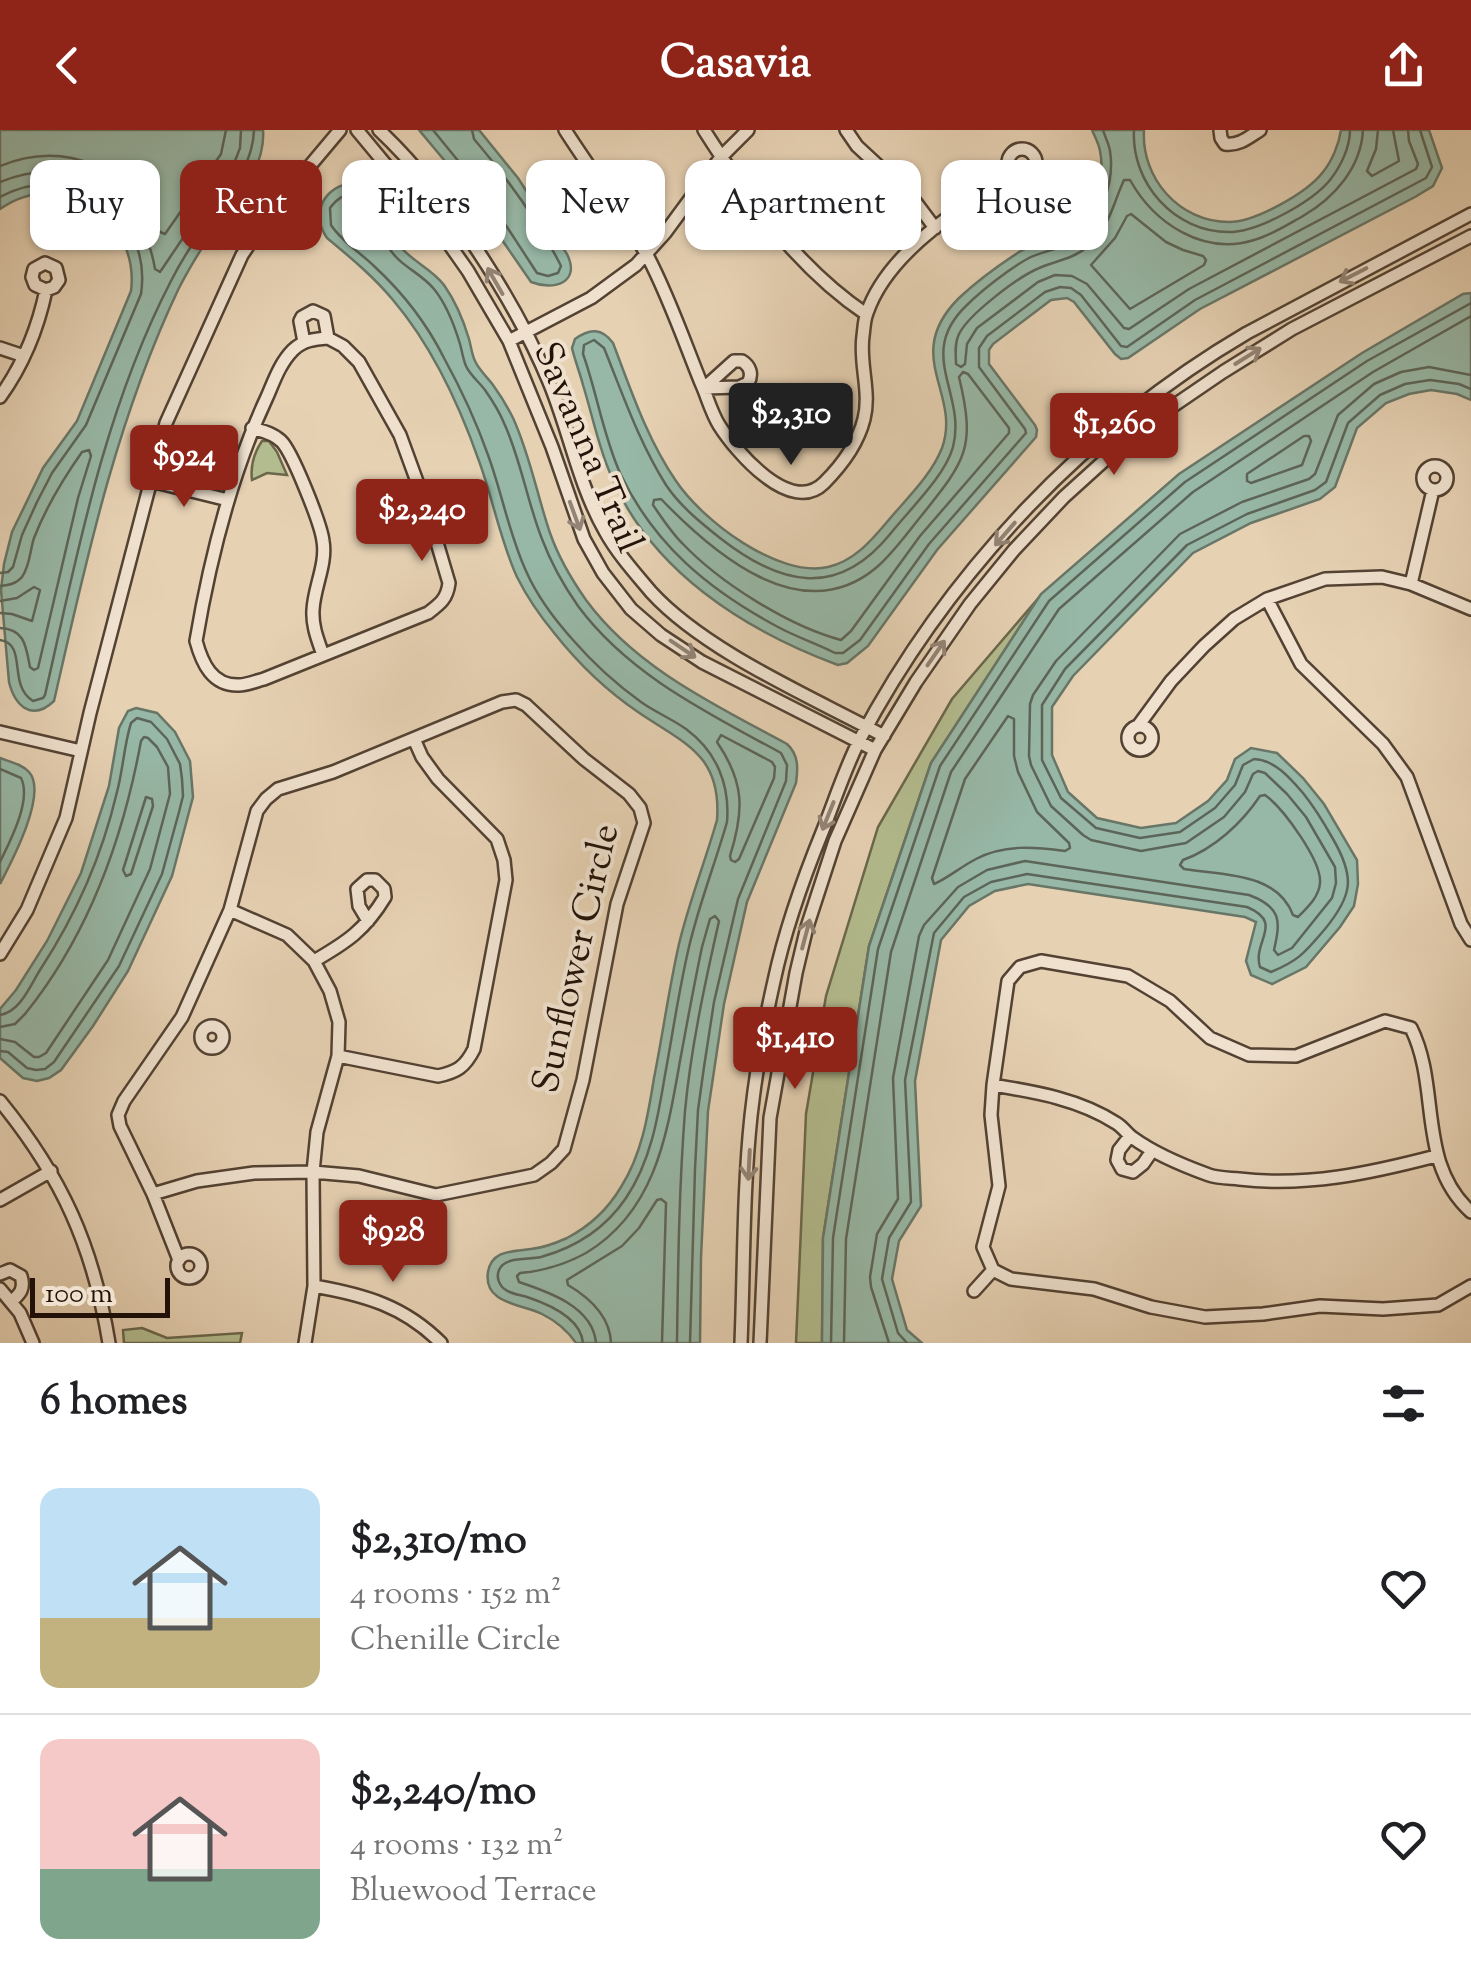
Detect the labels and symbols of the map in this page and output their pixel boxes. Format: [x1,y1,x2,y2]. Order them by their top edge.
one-way arrow [1339,266,1369,286]
one-way arrow [485,267,505,296]
street label: Savanna Trail [517,334,655,562]
one-way arrow [1233,346,1262,366]
pin: $2,310 [710,383,872,468]
pin: $1,260 [1033,393,1195,478]
pin: $924 [125,425,243,510]
pin: $2,240 [341,479,503,564]
one-way arrow [567,499,585,530]
one-way arrow [995,520,1017,546]
one-way arrow [669,639,697,660]
one-way arrow [925,640,946,667]
one-way arrow [818,800,836,831]
street label: Sunflower Circle [521,819,635,1099]
one-way arrow [798,919,816,951]
pin: $1,410 [714,1007,876,1092]
one-way arrow [739,1148,758,1180]
pin: $928 [334,1200,452,1285]
scale bar [30,1273,170,1318]

